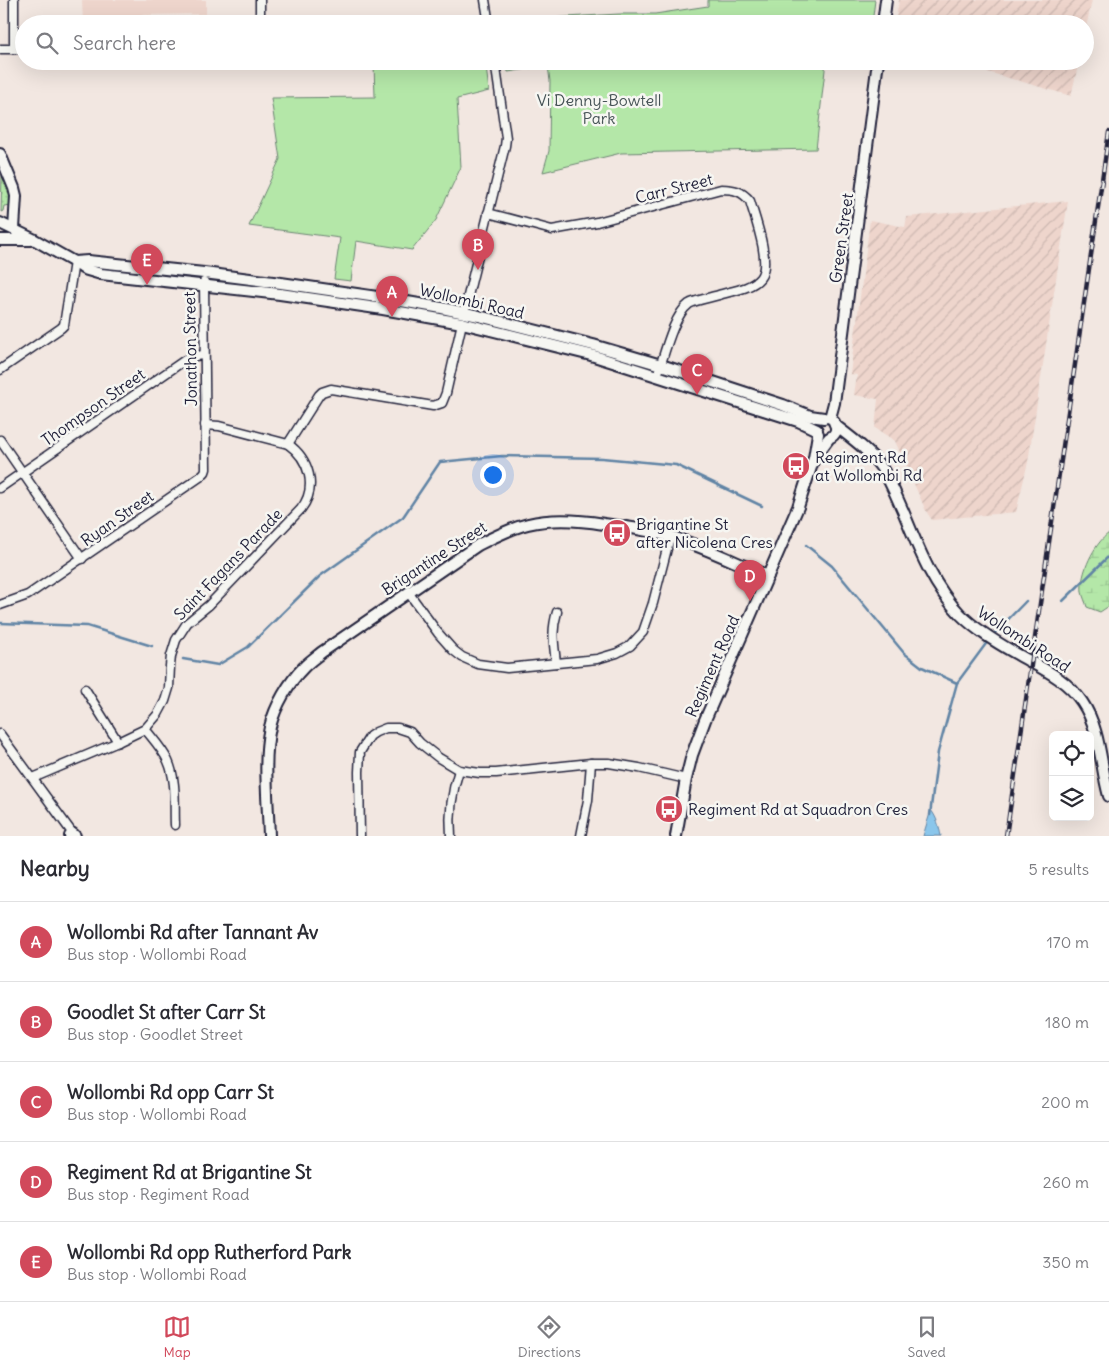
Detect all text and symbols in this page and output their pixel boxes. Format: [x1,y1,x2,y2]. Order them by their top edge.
search box [15,15,1094,70]
icon: search [33,29,61,57]
text: Search here [73,31,176,55]
park label: Vi Denny-Bowtell Park [537,90,661,128]
street label: Carr Street [633,169,715,207]
street label: Green Street [825,191,857,284]
pin: B [462,229,494,270]
pin: E [131,244,163,285]
pin: A [376,276,408,317]
street label: Wollombi Road [418,279,526,323]
street label: Jonathon Street [179,291,201,407]
pin: C [681,354,713,395]
street label: Thompson Street [37,364,149,450]
place label: Regiment Rd at Wollombi Rd [815,447,922,485]
bus stop icon: Regiment Rd at Wollombi Rd [781,451,811,481]
your location [480,462,506,488]
street label: Ryan Street [77,485,158,550]
street label: Saint Fagans Parade [170,504,286,624]
place label: Brigantine St after Nicolena Cres [636,514,773,552]
street label: Brigantine Street [378,516,491,599]
bus stop icon: Brigantine St after Nicolena Cres [602,518,632,548]
pin: D [734,560,766,601]
street label: Wollombi Road [974,601,1074,677]
street label: Regiment Road [681,612,743,720]
map controls [1049,731,1094,821]
button: locate [1049,731,1094,776]
button: layers [1049,776,1094,821]
bus stop icon: Regiment Rd at Squadron Cres [654,794,684,824]
place label: Regiment Rd at Squadron Cres [688,799,908,819]
text: Nearby [20,855,90,882]
text: 5 results [1028,859,1089,879]
text: Wollombi Rd after Tannant Av [67,920,318,944]
text: A [31,932,41,952]
text: 170 m [1046,932,1089,952]
text: Bus stop · Wollombi Road [67,944,247,964]
text: Goodlet St after Carr St [67,1000,265,1024]
text: B [31,1012,41,1032]
text: 180 m [1045,1012,1089,1032]
text: Bus stop · Goodlet Street [67,1024,243,1044]
text: Wollombi Rd opp Carr St [67,1080,274,1104]
text: C [31,1092,41,1112]
text: 200 m [1041,1092,1089,1112]
text: Bus stop · Wollombi Road [67,1104,247,1124]
text: Regiment Rd at Brigantine St [67,1160,312,1184]
text: D [30,1172,42,1192]
text: 260 m [1043,1172,1089,1192]
text: Bus stop · Regiment Road [67,1184,249,1204]
text: Wollombi Rd opp Rutherford Park [67,1240,352,1264]
text: E [31,1252,41,1272]
text: 350 m [1042,1252,1089,1272]
text: Bus stop · Wollombi Road [67,1264,247,1284]
tab: Map [163,1313,191,1361]
tab: Directions [518,1313,581,1361]
tab: Saved [907,1313,946,1361]

